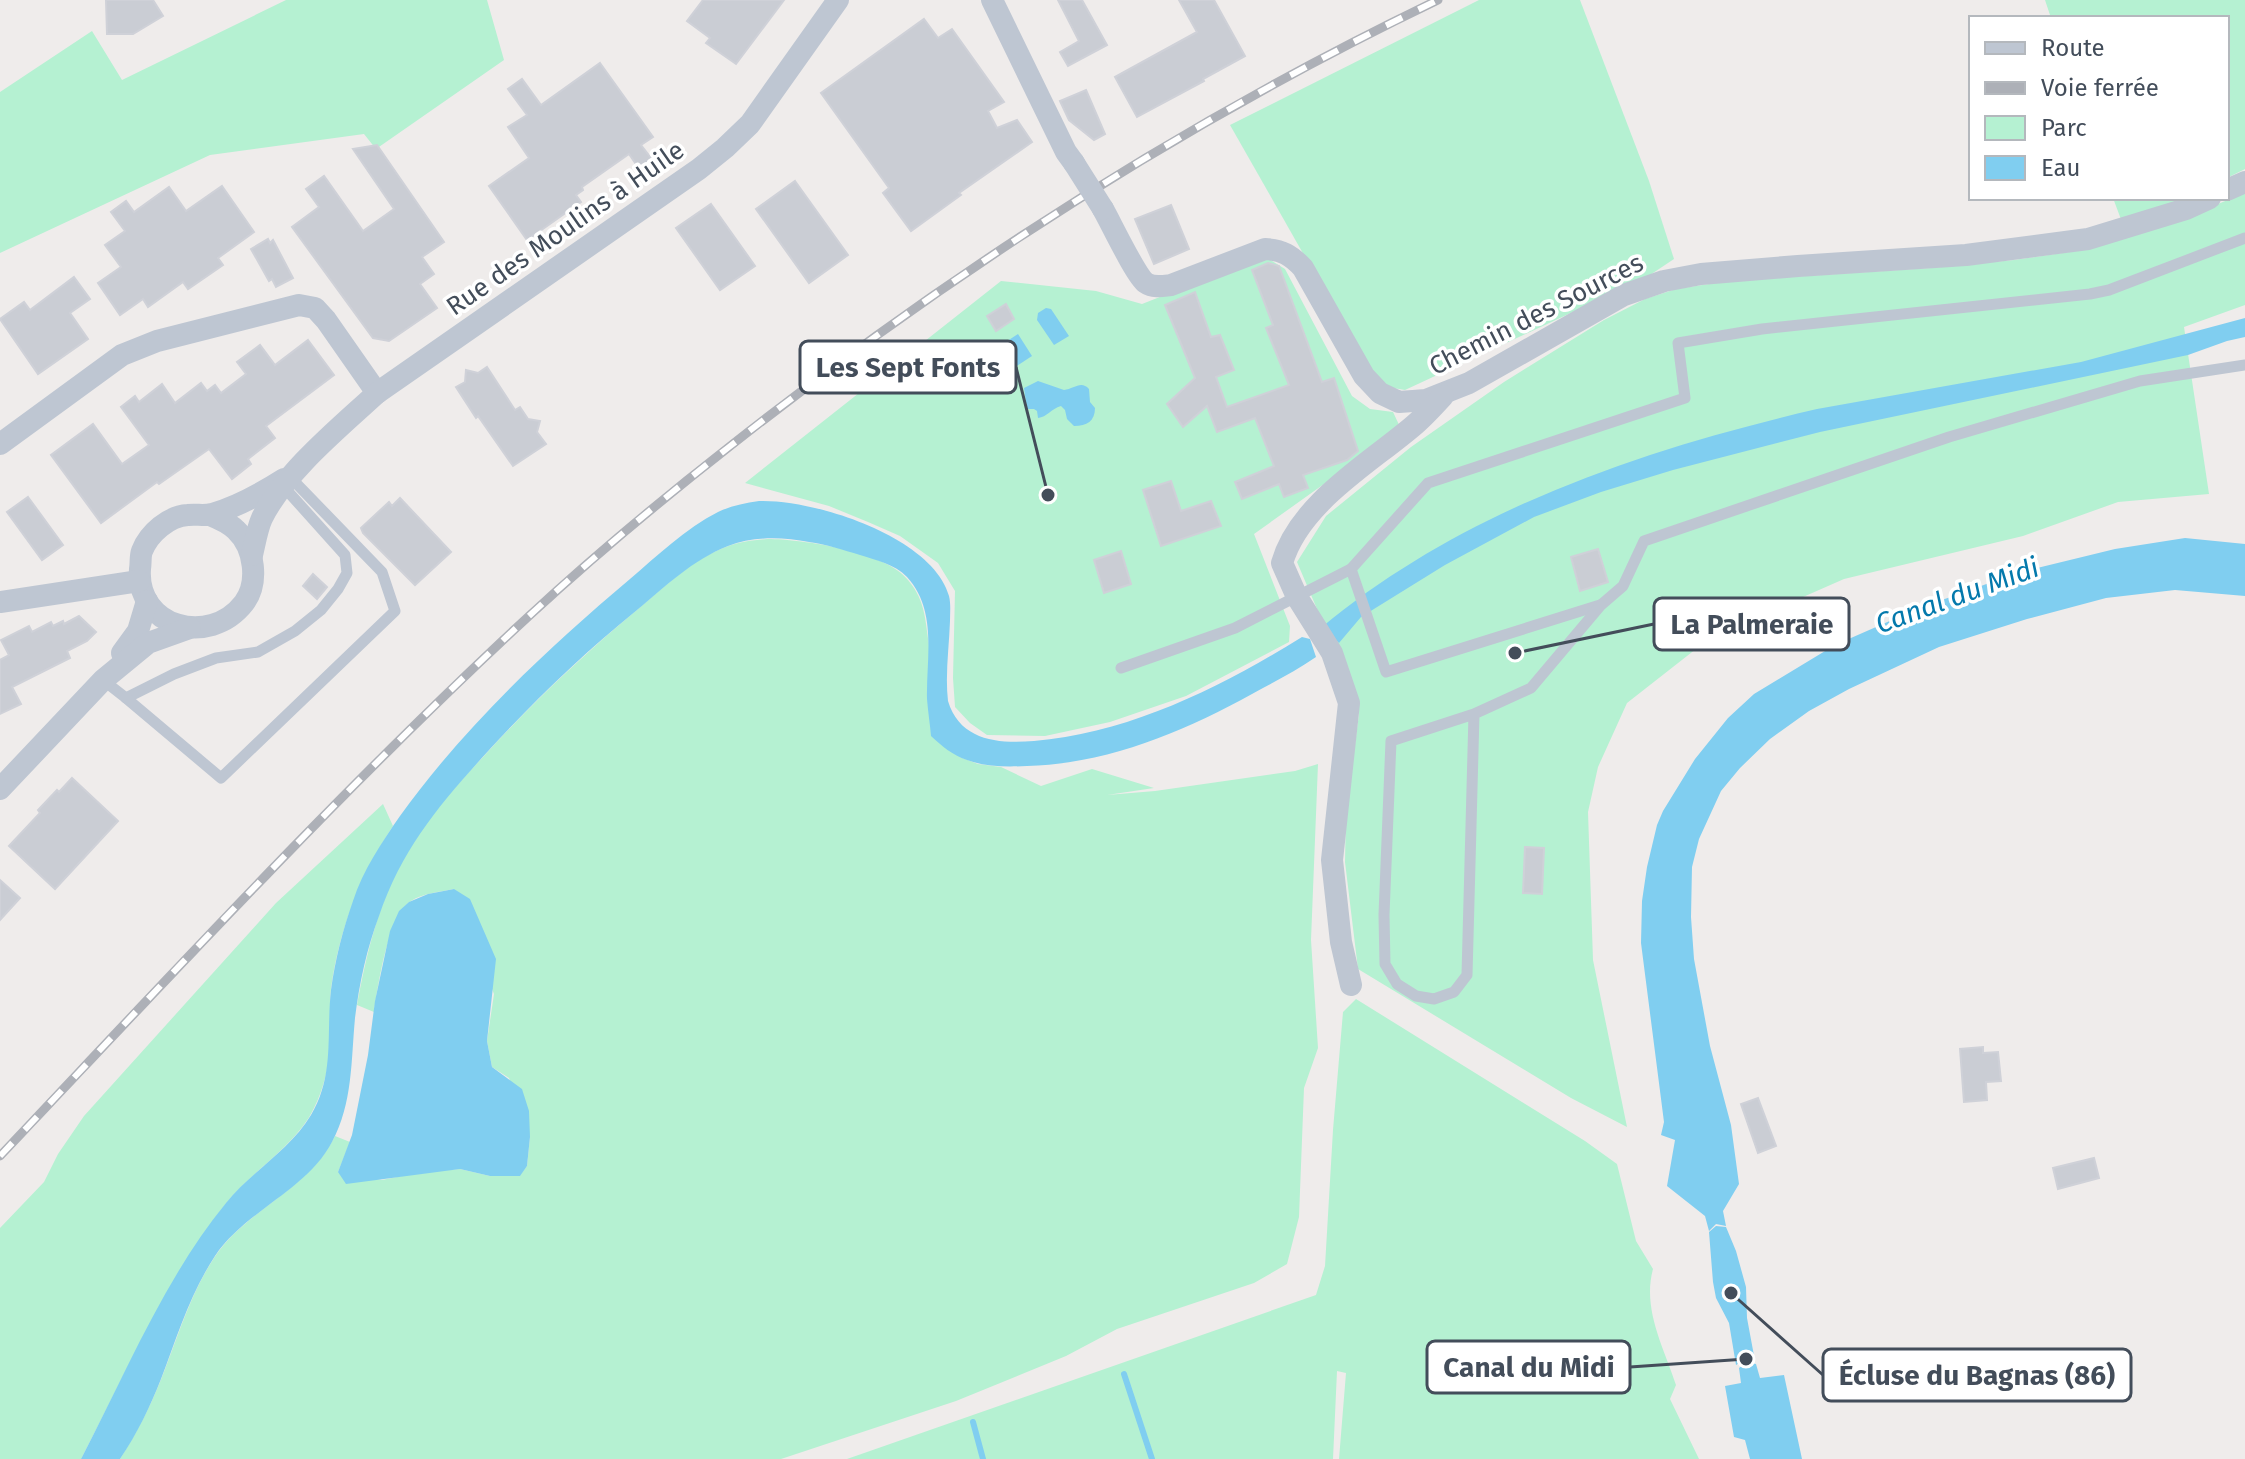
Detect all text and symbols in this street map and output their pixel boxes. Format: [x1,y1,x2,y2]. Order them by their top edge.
legend [1969,16,2229,200]
text: Route [2041,34,2105,62]
text: Voie ferrée [2041,74,2159,102]
text: Parc [2041,114,2087,142]
street label: Rue des Moulins à Huile [440,134,690,322]
text: Eau [2041,154,2081,182]
street label: Chemin des Sources [1424,247,1648,382]
callout: Les Sept Fonts [800,341,1016,393]
text: Les Sept Fonts [816,351,1000,384]
water label: Canal du Midi [1871,551,2044,640]
callout: La Palmeraie [1654,598,1849,650]
text: La Palmeraie [1671,608,1833,641]
callout: Canal du Midi [1427,1341,1630,1393]
callout: Écluse du Bagnas (86) [1823,1349,2131,1401]
text: Canal du Midi [1443,1351,1615,1384]
text: Écluse du Bagnas (86) [1839,1358,2115,1392]

